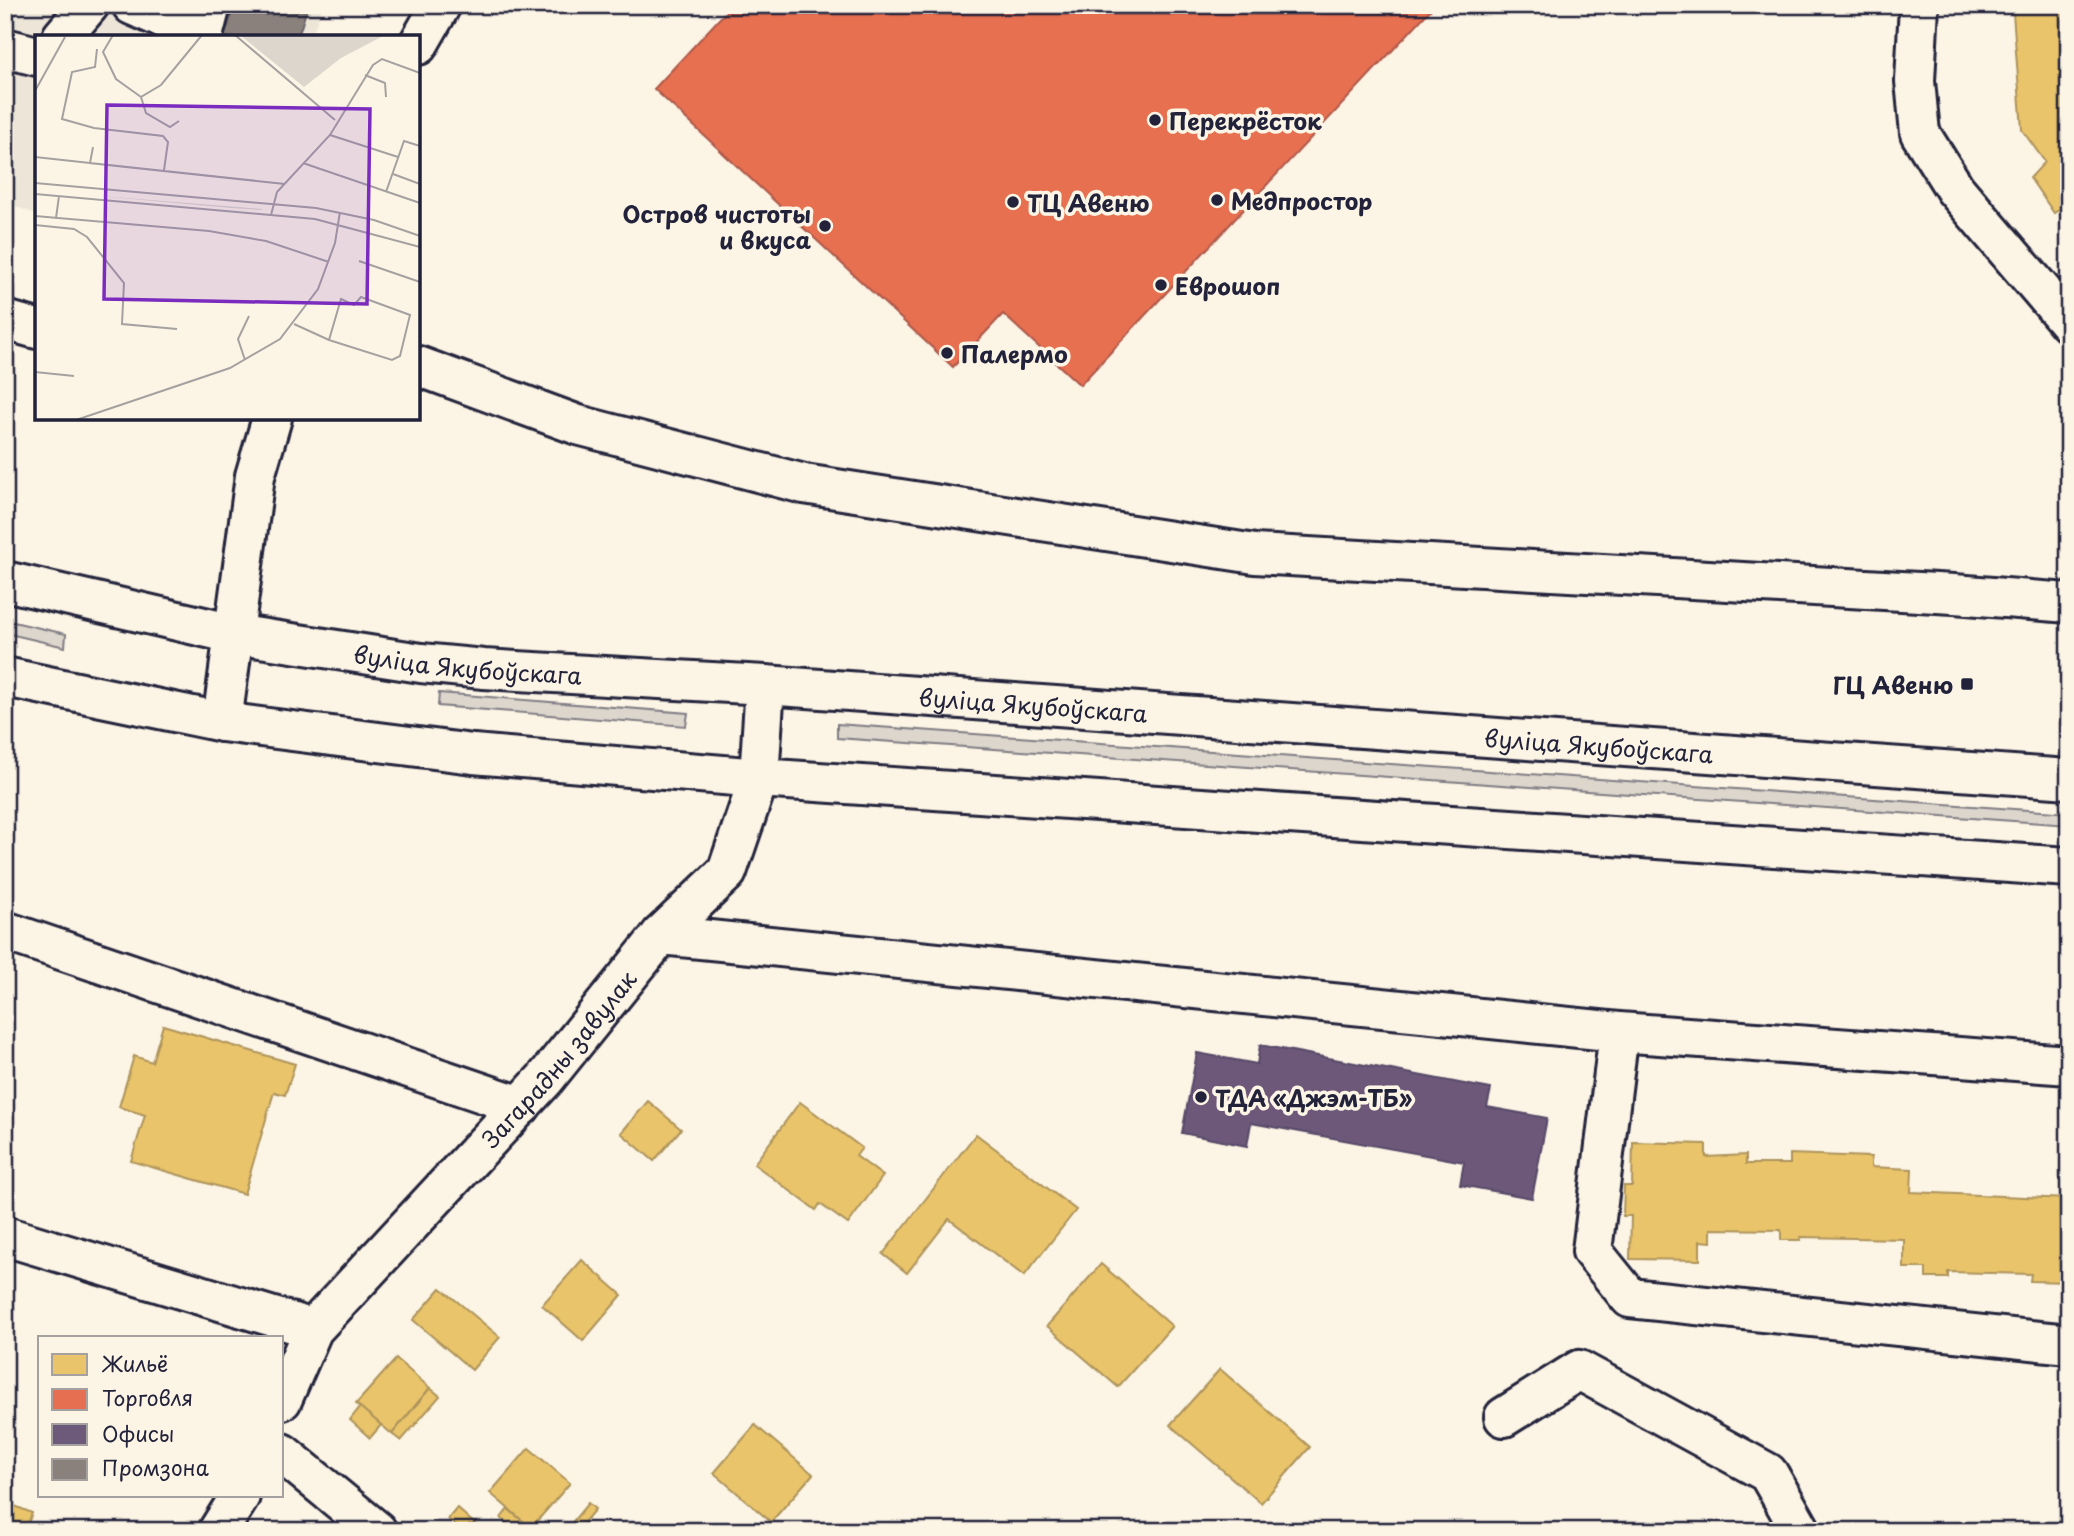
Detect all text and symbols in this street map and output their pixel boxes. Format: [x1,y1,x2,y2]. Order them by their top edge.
inset map [35,35,420,420]
place label: Перекрёсток [1169,103,1322,138]
marker: Перекрёсток [1147,112,1163,128]
place label: Медпростор [1231,183,1372,218]
place label: ТЦ Авеню [1027,185,1149,220]
marker: Медпростор [1209,192,1225,208]
marker: ТЦ Авеню [1005,194,1021,210]
place label: Остров чистоты и вкуса [622,196,811,257]
marker: Остров чистоты и вкуса [817,218,833,234]
place label: Еврошоп [1175,268,1280,303]
marker: Еврошоп [1153,277,1169,293]
place label: Палермо [961,336,1068,371]
marker: Палермо [939,345,955,361]
street label: вуліца Якубоўскага [351,635,583,692]
place label: ГЦ Авеню [1833,667,1953,702]
marker: ГЦ Авеню [1959,676,1975,692]
street label: вуліца Якубоўскага [918,679,1149,730]
street label: вуліца Якубоўскага [1483,719,1715,771]
street label: Загарадны завулак [473,962,644,1155]
place label: ТДА «Джэм-ТБ» [1215,1080,1412,1115]
marker: ТДА «Джэм-ТБ» [1193,1089,1209,1105]
legend [38,1336,284,1498]
text: Жильё [101,1347,168,1379]
text: Торговля [102,1381,193,1413]
text: Офисы [102,1417,174,1449]
text: Промзона [102,1451,209,1483]

